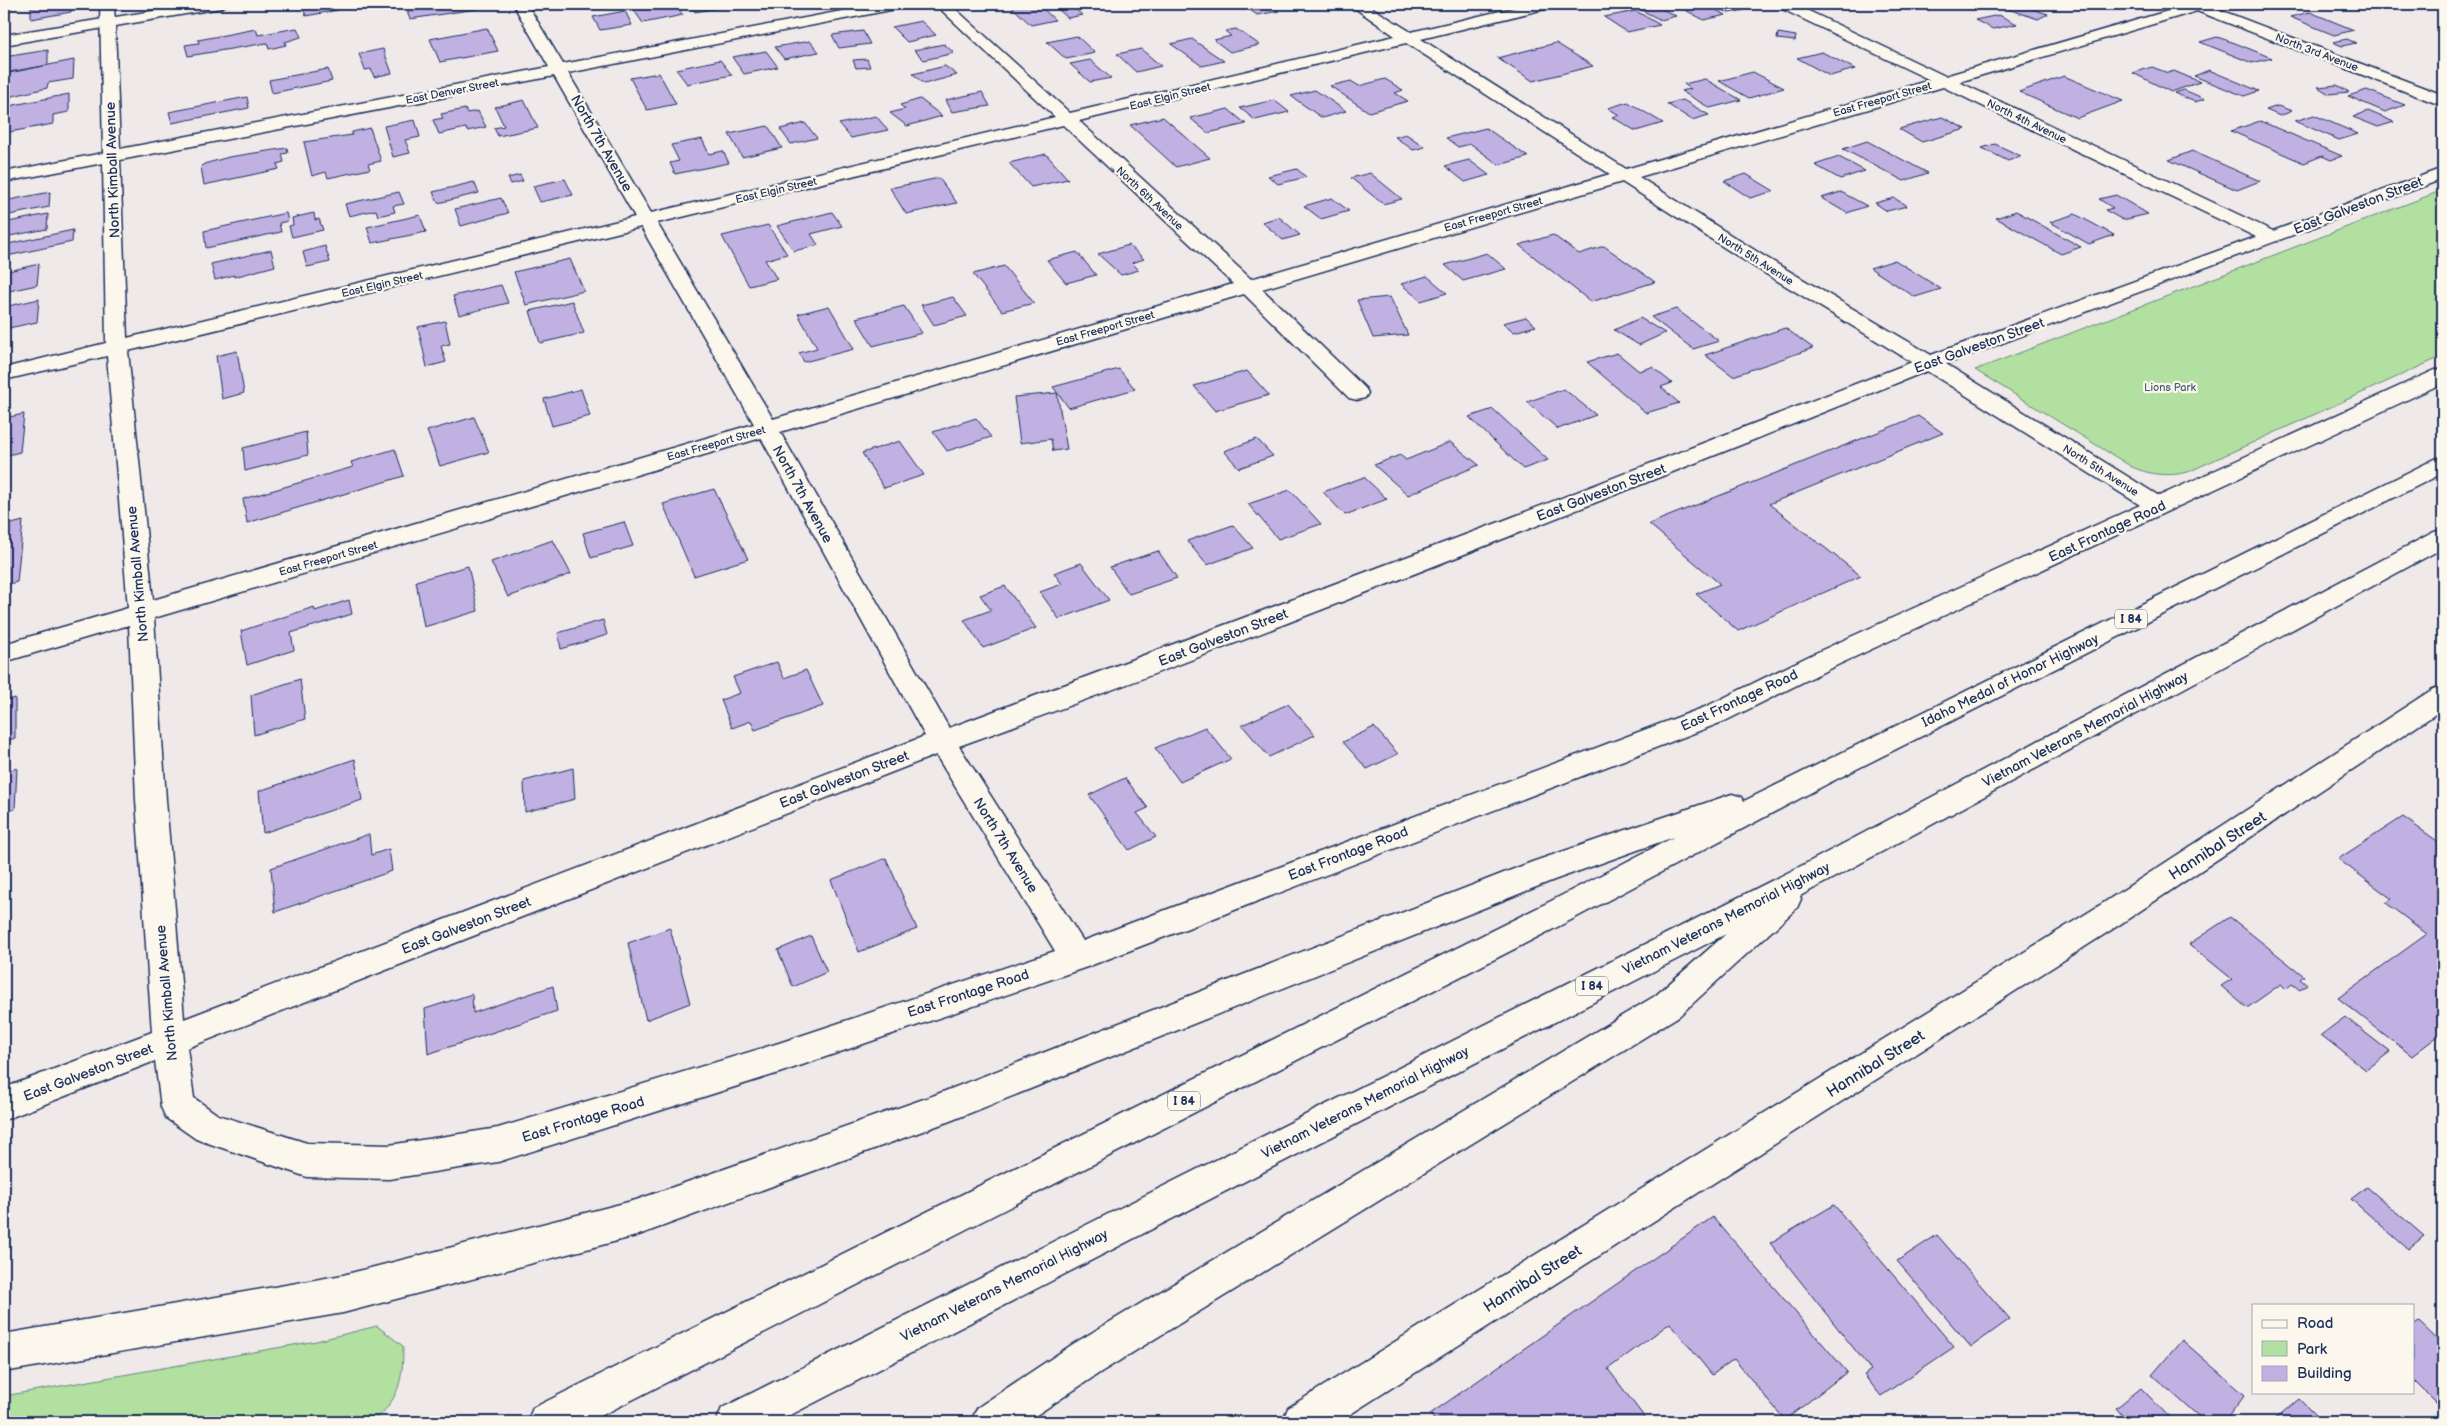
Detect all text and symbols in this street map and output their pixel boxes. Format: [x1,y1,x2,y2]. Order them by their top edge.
street label: North 3rd Avenue [2274,31,2361,74]
street label: East Denver Street [404,76,500,107]
street label: East Freeport Street [1831,79,1933,120]
street label: East Elgin Street [1128,80,1213,113]
street label: North 7th Avenue [567,92,636,195]
street label: North 4th Avenue [1985,97,2069,147]
street label: North Kimball Avenue [102,102,123,238]
street label: North 6th Avenue [1113,164,1186,233]
street label: East Galveston Street [2291,173,2426,238]
street label: East Elgin Street [734,175,819,206]
street label: East Freeport Street [1442,194,1544,235]
street label: North 5th Avenue [1716,231,1796,288]
street label: East Elgin Street [340,269,425,300]
street label: East Freeport Street [1054,308,1156,349]
street label: East Galveston Street [1912,314,2047,377]
park label: Lions Park [2144,381,2197,394]
street label: East Freeport Street [665,423,767,464]
street label: North 5th Avenue [2061,442,2141,499]
street label: North 7th Avenue [769,443,836,546]
street label: East Galveston Street [1534,460,1669,525]
street label: East Frontage Road [2046,497,2168,566]
street label: North Kimball Avenue [123,505,152,643]
street label: East Freeport Street [277,538,379,579]
street label: East Galveston Street [1156,605,1291,670]
road number: I 84 [2115,610,2147,628]
street label: Idaho Medal of Honor Highway [1919,630,2102,731]
street label: East Frontage Road [1678,666,1800,735]
street label: Vietnam Veterans Memorial Highway [1979,668,2192,791]
street label: East Galveston Street [777,747,912,812]
street label: North 7th Avenue [970,795,1042,896]
street label: Hannibal Street [2166,808,2270,885]
street label: East Frontage Road [1286,823,1410,884]
street label: Vietnam Veterans Memorial Highway [1620,858,1833,978]
street label: East Galveston Street [399,893,534,958]
street label: North Kimball Avenue [152,924,181,1062]
street label: East Frontage Road [905,966,1031,1021]
road number: I 84 [1576,976,1608,996]
street label: Hannibal Street [1823,1026,1928,1102]
street label: East Galveston Street [21,1040,156,1105]
street label: Vietnam Veterans Memorial Highway [1259,1042,1472,1162]
road number: I 84 [1168,1092,1200,1110]
street label: East Frontage Road [520,1093,646,1146]
street label: Vietnam Veterans Memorial Highway [898,1225,1111,1345]
street label: Hannibal Street [1480,1241,1585,1317]
legend [2252,1304,2414,1394]
text: Road [2297,1314,2333,1333]
text: Park [2297,1340,2328,1359]
text: Building [2297,1364,2352,1383]

